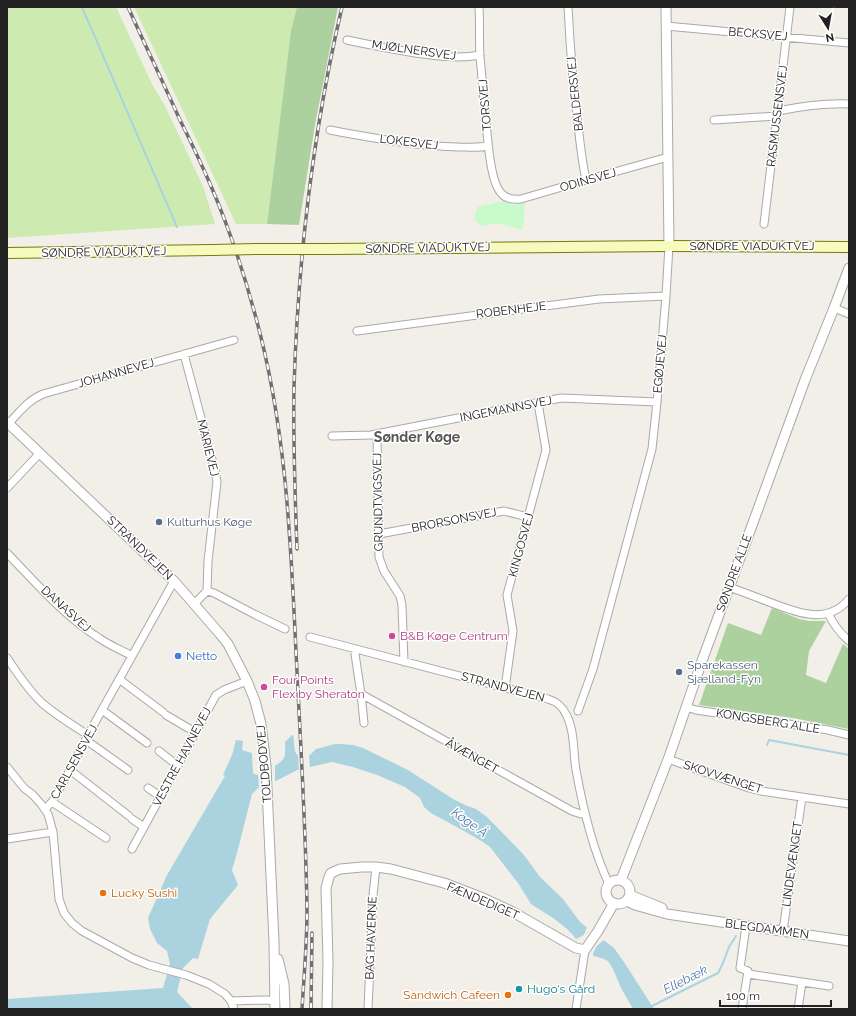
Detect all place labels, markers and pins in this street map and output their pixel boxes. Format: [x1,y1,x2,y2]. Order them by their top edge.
place label: Kulturhus Køge [167,515,252,529]
marker: Kulturhus Køge [154,517,164,527]
place label: B&B Køge Centrum [400,629,508,643]
marker: B&B Køge Centrum [387,631,397,641]
place label: Netto [186,649,217,663]
marker: Netto [173,651,183,661]
place label: Sparekassen Sjælland-Fyn [687,658,761,686]
marker: Sparekassen Sjælland-Fyn [674,667,684,677]
place label: Four Points Flex by Sheraton [272,673,365,701]
marker: Four Points Flex by Sheraton [259,682,269,692]
place label: Lucky Sushi [111,886,177,900]
marker: Lucky Sushi [98,888,108,898]
place label: Hugo's Gård [527,982,595,996]
marker: Hugo's Gård [514,984,524,994]
place label: Sandwich Cafeen [403,988,500,1002]
marker: Sandwich Cafeen [503,990,513,1000]

